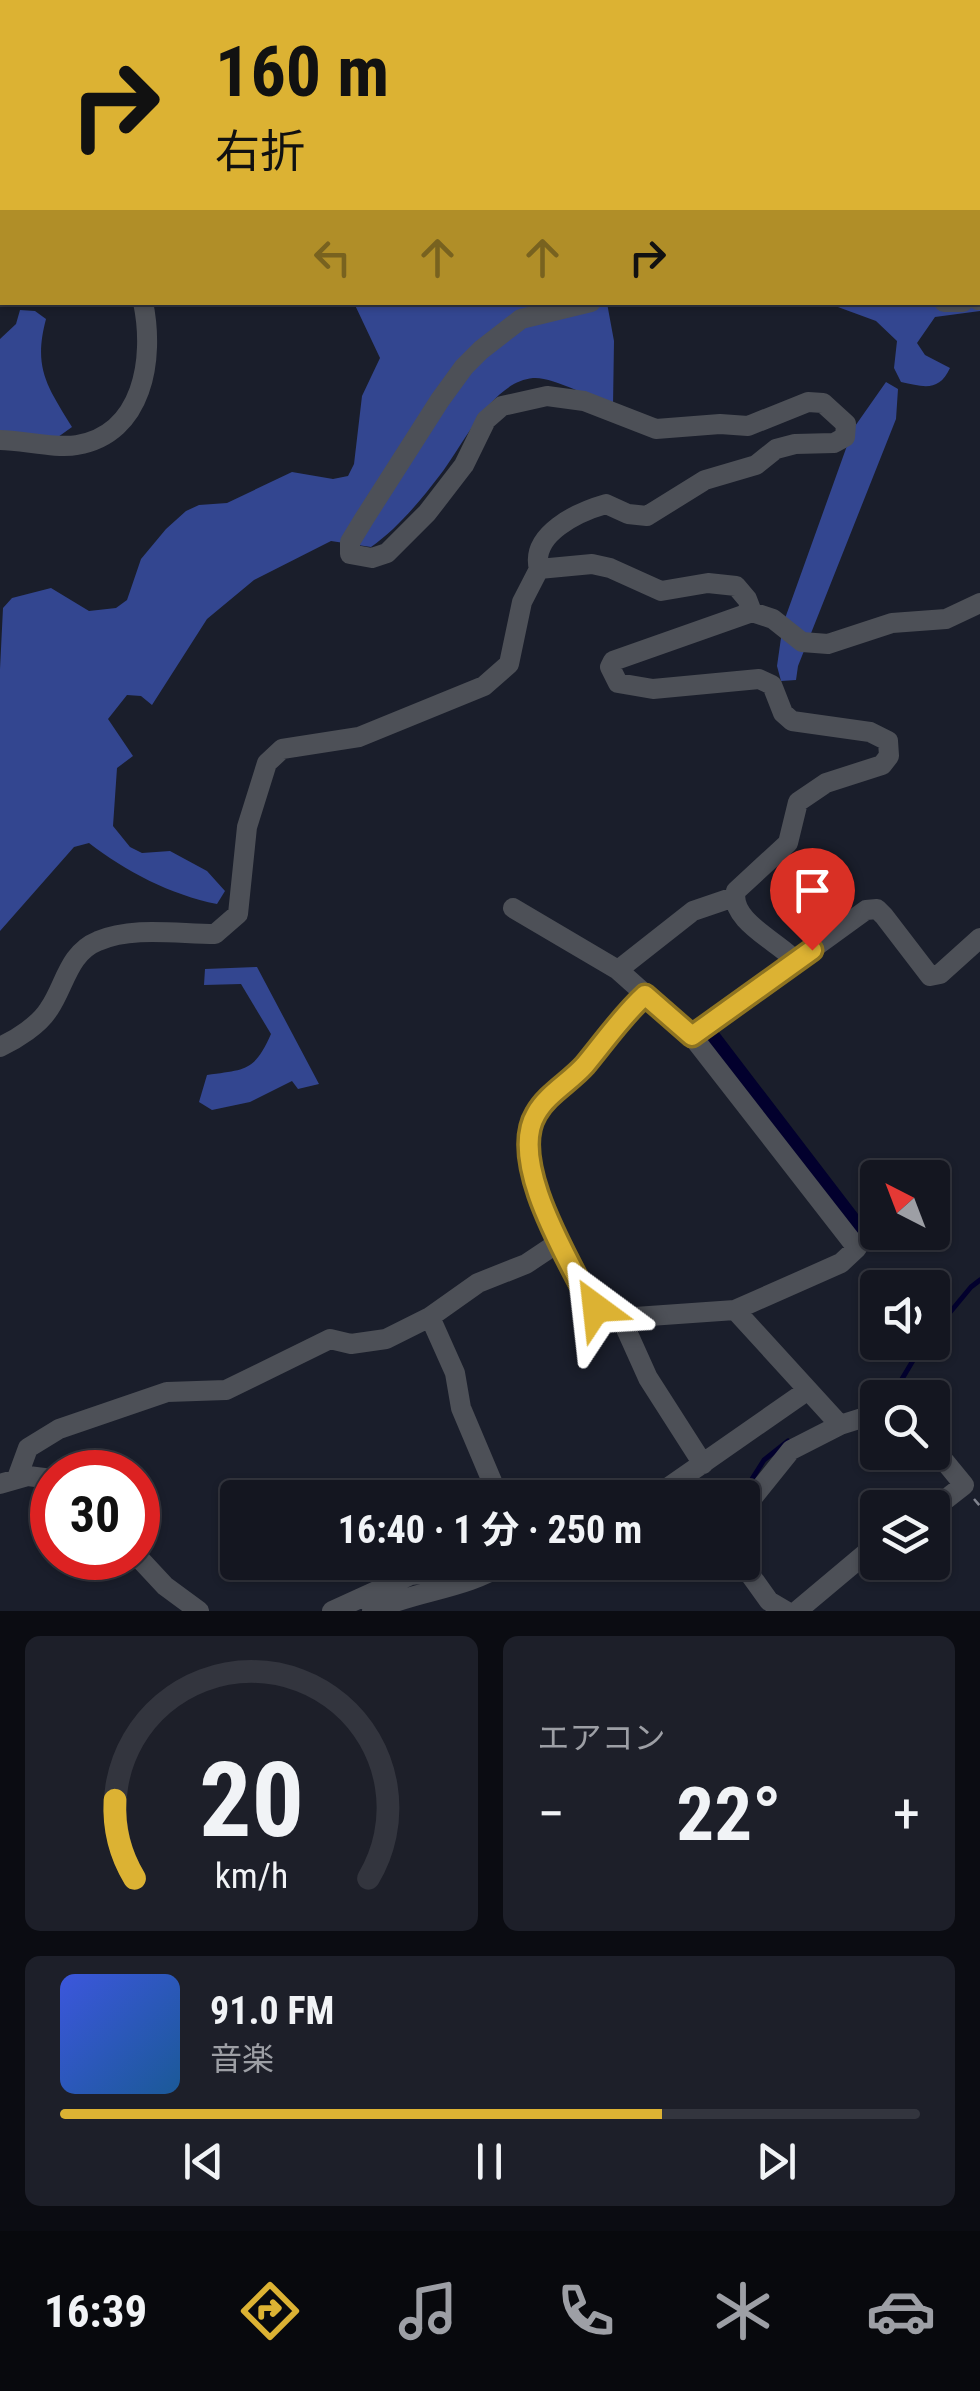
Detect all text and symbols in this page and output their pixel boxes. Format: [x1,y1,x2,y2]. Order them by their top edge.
text: 160 m [215,31,389,113]
icon: right [50,40,180,170]
text: 右折 [215,125,305,178]
icon: left [305,230,360,285]
icon: ahead [410,230,465,285]
icon: ahead [515,230,570,285]
icon: right [620,230,675,285]
pin [770,848,855,951]
icon: arrive [785,863,840,918]
north arrow [860,1160,950,1250]
map controls [860,1160,950,1580]
position arrow [544,1256,648,1360]
button: sound [860,1270,950,1360]
button: search [860,1380,950,1470]
speed limit sign: 30 [30,1450,160,1580]
button: layers [860,1490,950,1580]
text: 16:40 · 1 分 · 250 m [338,1508,642,1552]
text: エアコン [538,1719,666,1757]
text: 20 [199,1740,304,1861]
text: 22° [676,1770,781,1858]
text: − [538,1782,565,1846]
text: + [893,1782,920,1846]
text: km/h [214,1855,288,1897]
text: 91.0 FM [210,1989,334,2033]
text: 音楽 [210,2040,274,2078]
icon: previous [176,2134,231,2189]
icon: pause [462,2134,517,2189]
icon: next [749,2134,804,2189]
icon: directions [235,2276,305,2346]
icon: music [393,2276,463,2346]
icon: phone [551,2276,621,2346]
icon: climate [708,2276,778,2346]
icon: car [866,2276,936,2346]
text: 16:39 [44,2285,147,2338]

